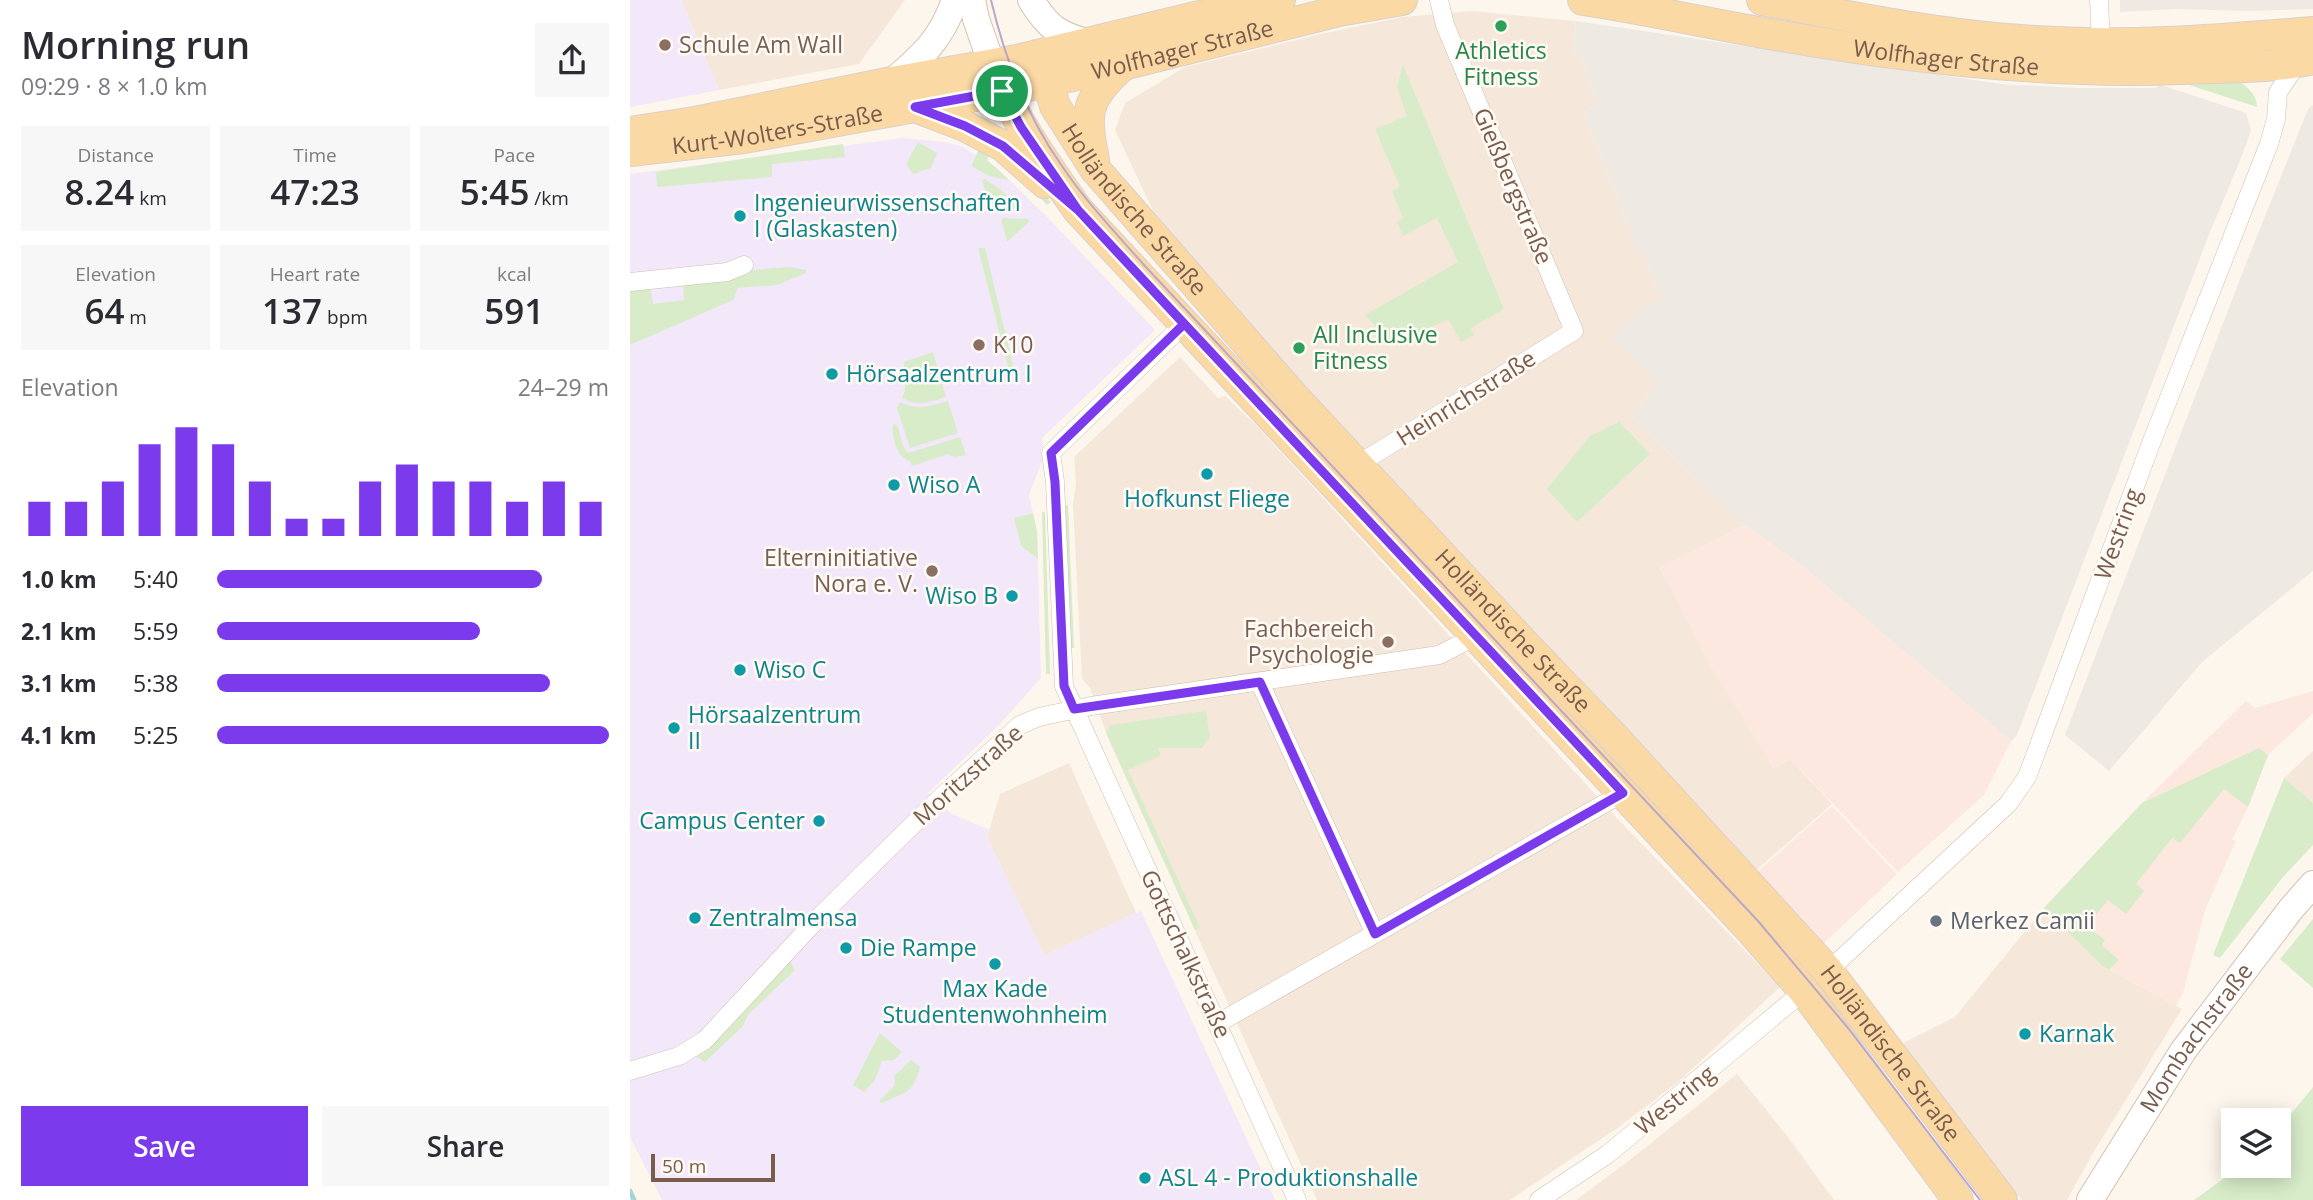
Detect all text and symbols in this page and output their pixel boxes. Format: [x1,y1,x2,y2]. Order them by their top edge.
street label: Wolfhager Straße [1088,11,1277,87]
text: Morning run [21,18,250,70]
marker: Athletics Fitness [1493,18,1509,34]
button: share [535,23,609,97]
place label: Schule Am Wall [679,28,843,60]
street label: Wolfhager Straße [1851,31,2040,82]
place label: Athletics Fitness [1455,34,1547,92]
marker: Schule Am Wall [657,37,673,53]
pin [972,61,1032,121]
text: 09:29 · 8 × 1.0 km [21,70,208,102]
icon: arrive [983,72,1021,110]
street label: Kurt-Wolters-Straße [670,96,885,161]
street label: Gießbergstraße [1467,102,1561,269]
street label: Holländische Straße [1055,117,1215,302]
text: Distance [77,142,154,168]
text: Time [293,142,337,168]
text: Pace [493,142,535,168]
text: 8.24 [65,168,134,215]
text: 47:23 [270,168,360,215]
text: 5:45 [460,168,529,215]
text: km [134,185,167,211]
text: /km [529,185,569,211]
place label: Ingenieurwissenschaften I (Glaskasten) [754,186,1021,244]
marker: Ingenieurwissenschaften I (Glaskasten) [732,208,748,224]
text: Elevation [75,261,156,287]
text: Heart rate [270,261,360,287]
text: kcal [497,261,532,287]
text: 64 [84,287,124,334]
text: 137 [262,287,322,334]
text: 591 [484,287,544,334]
text: m [124,304,147,330]
text: bpm [322,304,368,330]
place label: All Inclusive Fitness [1313,318,1438,376]
place label: K10 [993,328,1033,360]
marker: K10 [971,337,987,353]
marker: All Inclusive Fitness [1291,340,1307,356]
street label: Heinrichstraße [1390,342,1541,453]
place label: Hörsaalzentrum I [846,357,1032,389]
marker: Hörsaalzentrum I [824,366,840,382]
text: Elevation [21,371,119,403]
text: 24–29 m [518,371,609,403]
marker: Hofkunst Fliege [1199,466,1215,482]
place label: Wiso A [908,468,981,500]
marker: Wiso A [886,477,902,493]
place label: Hofkunst Fliege [1124,482,1290,514]
street label: Westring [2086,483,2149,584]
place label: Elterninitiative Nora e. V. [764,541,918,599]
street label: Holländische Straße [1428,541,1599,719]
text: 1.0 km [21,563,97,595]
text: 5:40 [133,563,179,595]
marker: Elterninitiative Nora e. V. [924,563,940,579]
place label: Wiso B [925,579,998,611]
marker: Wiso B [1004,588,1020,604]
place label: Fachbereich Psychologie [1244,612,1374,670]
text: 2.1 km [21,615,97,647]
text: 5:59 [133,615,179,647]
marker: Fachbereich Psychologie [1380,634,1396,650]
place label: Wiso C [754,653,826,685]
marker: Wiso C [732,662,748,678]
text: 3.1 km [21,667,97,699]
text: 5:38 [133,667,179,699]
place label: Hörsaalzentrum II [688,698,861,756]
street label: Moritzstraße [906,716,1029,832]
text: 4.1 km [21,719,97,751]
text: 5:25 [133,719,179,751]
marker: Hörsaalzentrum II [666,720,682,736]
place label: Campus Center [639,804,806,836]
marker: Campus Center [811,813,827,829]
street label: Gottschalkstraße [1134,864,1240,1043]
place label: Zentralmensa [709,901,857,933]
place label: Merkez Camii [1950,904,2095,936]
marker: Zentralmensa [687,910,703,926]
marker: Merkez Camii [1928,913,1944,929]
place label: Die Rampe [860,931,977,963]
marker: Die Rampe [838,940,854,956]
marker: Max Kade Studentenwohnheim [987,956,1003,972]
street label: Mombachstraße [2132,956,2259,1118]
street label: Holländische Straße [1814,958,1969,1148]
place label: Max Kade Studentenwohnheim [882,972,1108,1030]
place label: Karnak [2039,1017,2114,1049]
marker: Karnak [2017,1026,2033,1042]
street label: Westring [1627,1057,1722,1142]
button: Save [21,1106,308,1186]
button: Share [322,1106,609,1186]
map controls [2221,1108,2291,1178]
button: layers [2221,1108,2291,1178]
scale bar [651,1151,775,1183]
text: 50 m [662,1153,706,1179]
place label: ASL 4 - Produktionshalle [1159,1161,1418,1193]
marker: ASL 4 - Produktionshalle [1137,1170,1153,1186]

